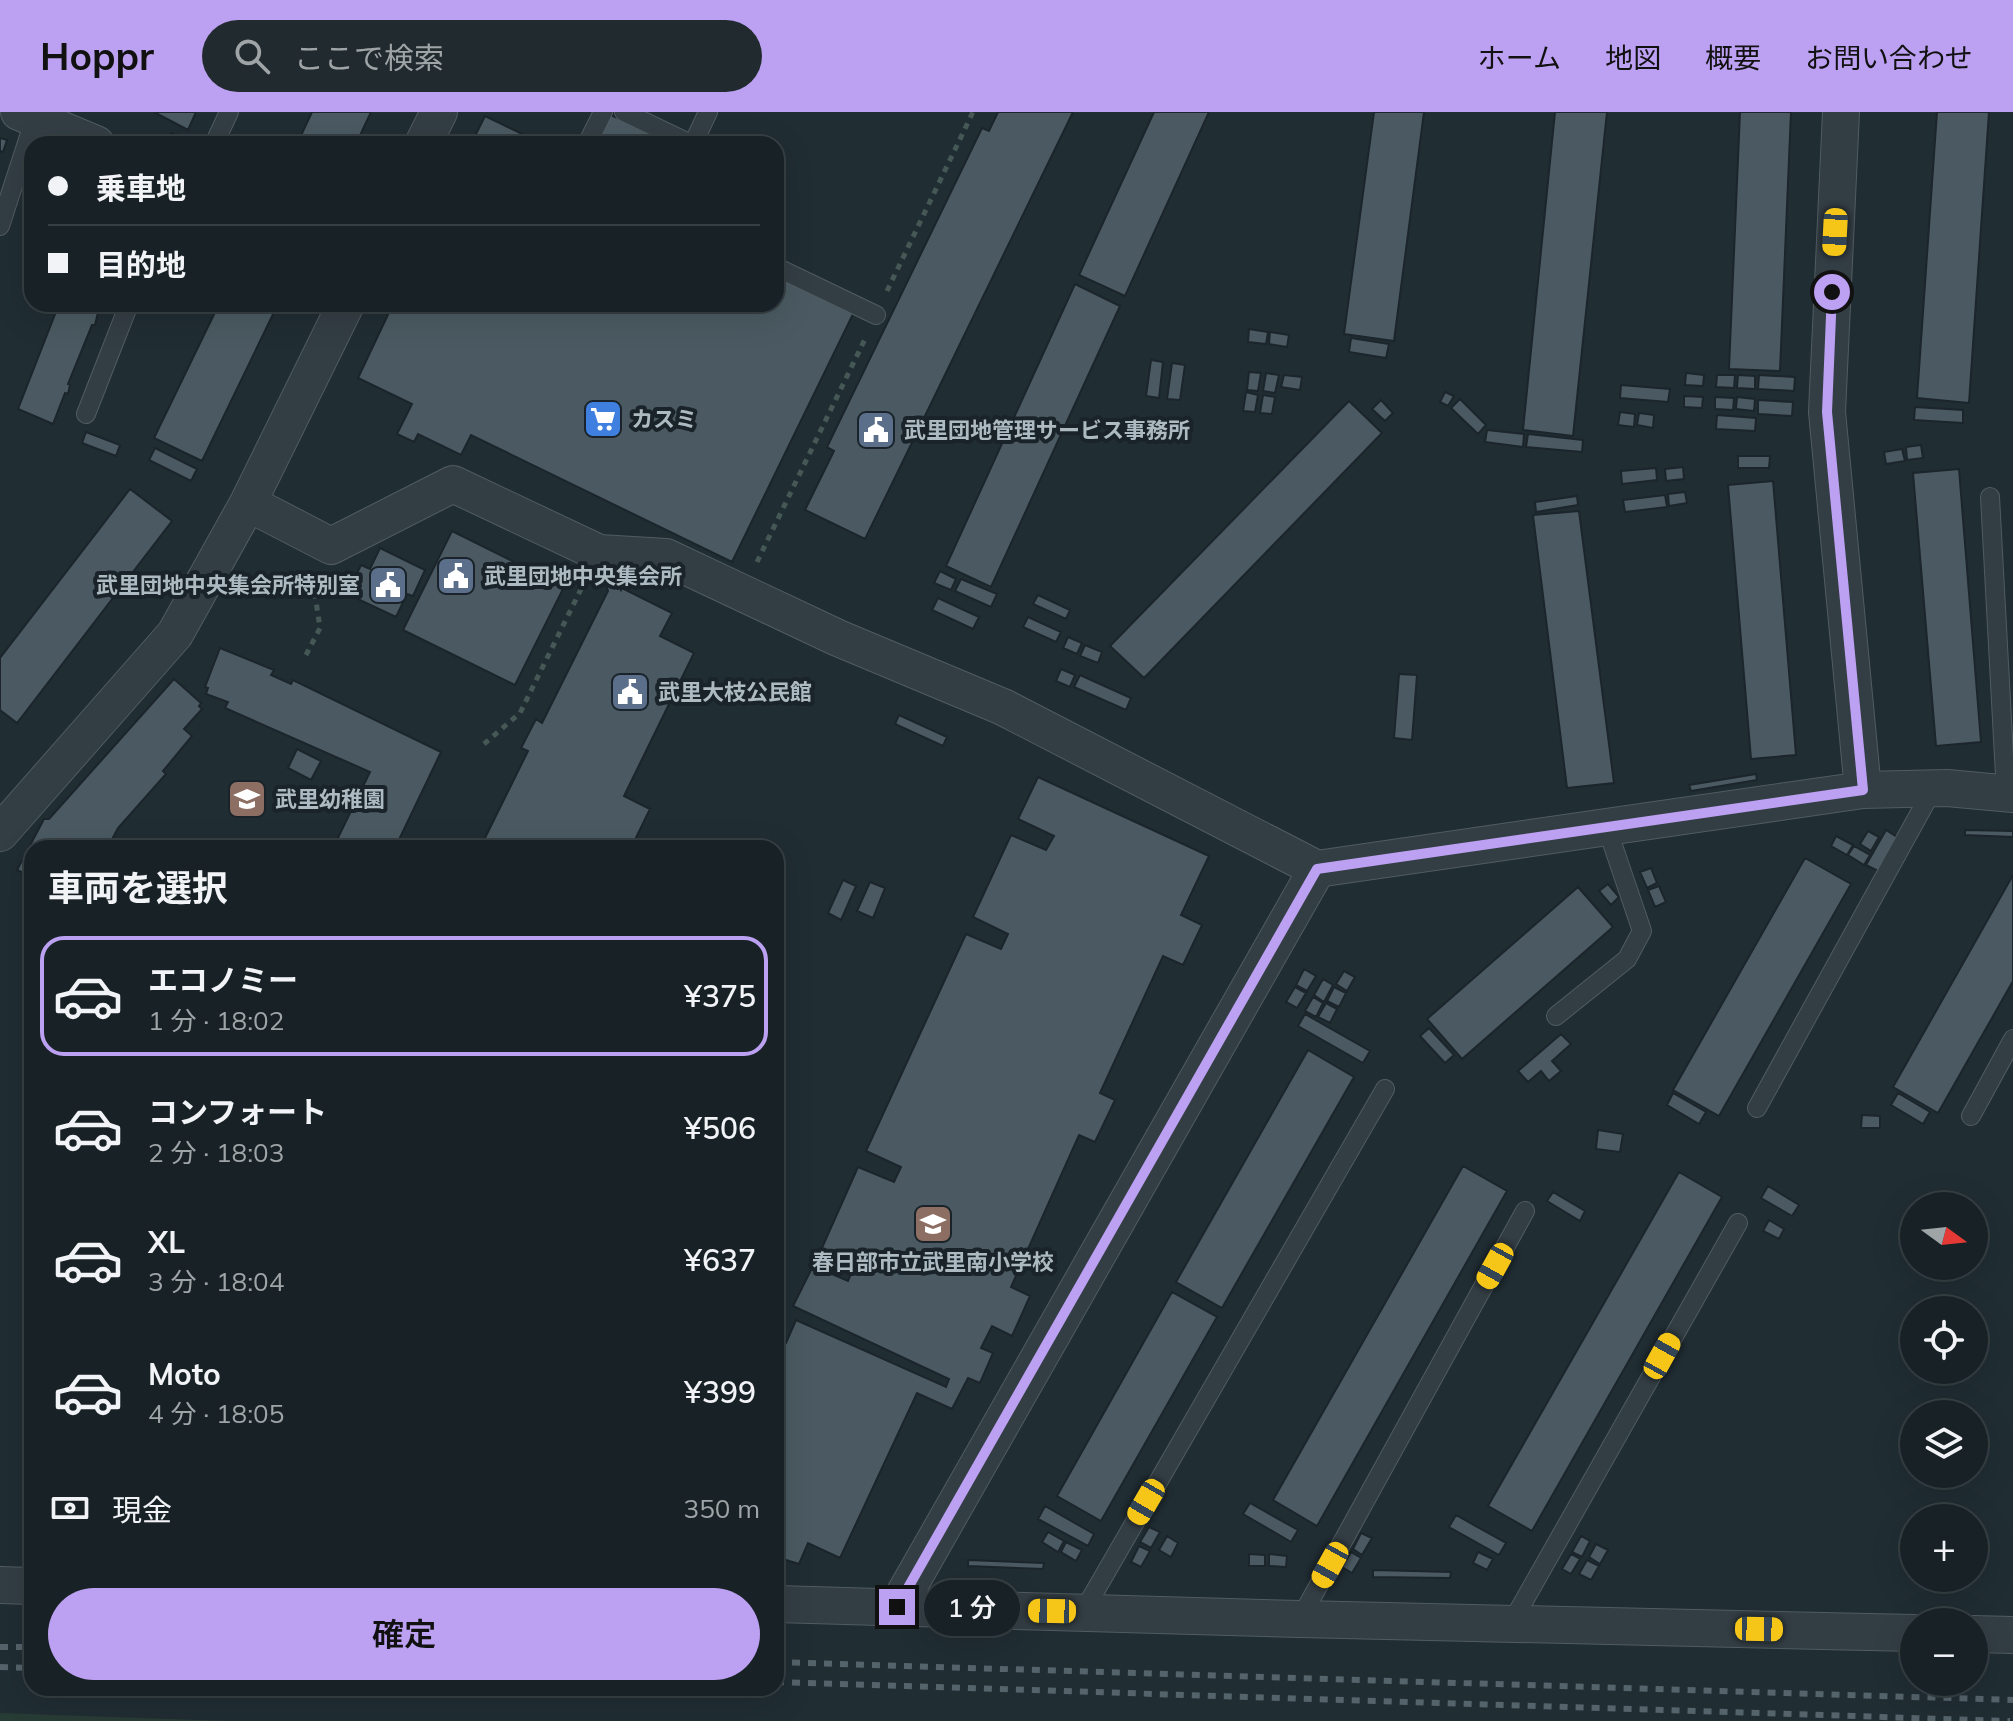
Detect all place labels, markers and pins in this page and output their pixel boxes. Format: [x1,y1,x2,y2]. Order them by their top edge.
supermarket icon: カスミ [582,398,624,440]
place label: カスミ [631,405,697,433]
public building icon: 武里団地管理サービス事務所 [855,409,897,451]
place label: 武里団地管理サービス事務所 [904,416,1190,444]
public building icon: 武里団地中央集会所 [435,555,477,597]
place label: 武里団地中央集会所 [484,562,682,590]
public building icon: 武里団地中央集会所特別室 [367,564,409,606]
place label: 武里団地中央集会所特別室 [96,571,360,599]
public building icon: 武里大枝公民館 [609,671,651,713]
place label: 武里大枝公民館 [658,678,812,706]
school or university icon: 武里幼稚園 [226,778,268,820]
place label: 武里幼稚園 [275,785,385,813]
school or university icon: 春日部市立武里南小学校 [912,1203,954,1245]
place label: 春日部市立武里南小学校 [812,1248,1054,1276]

